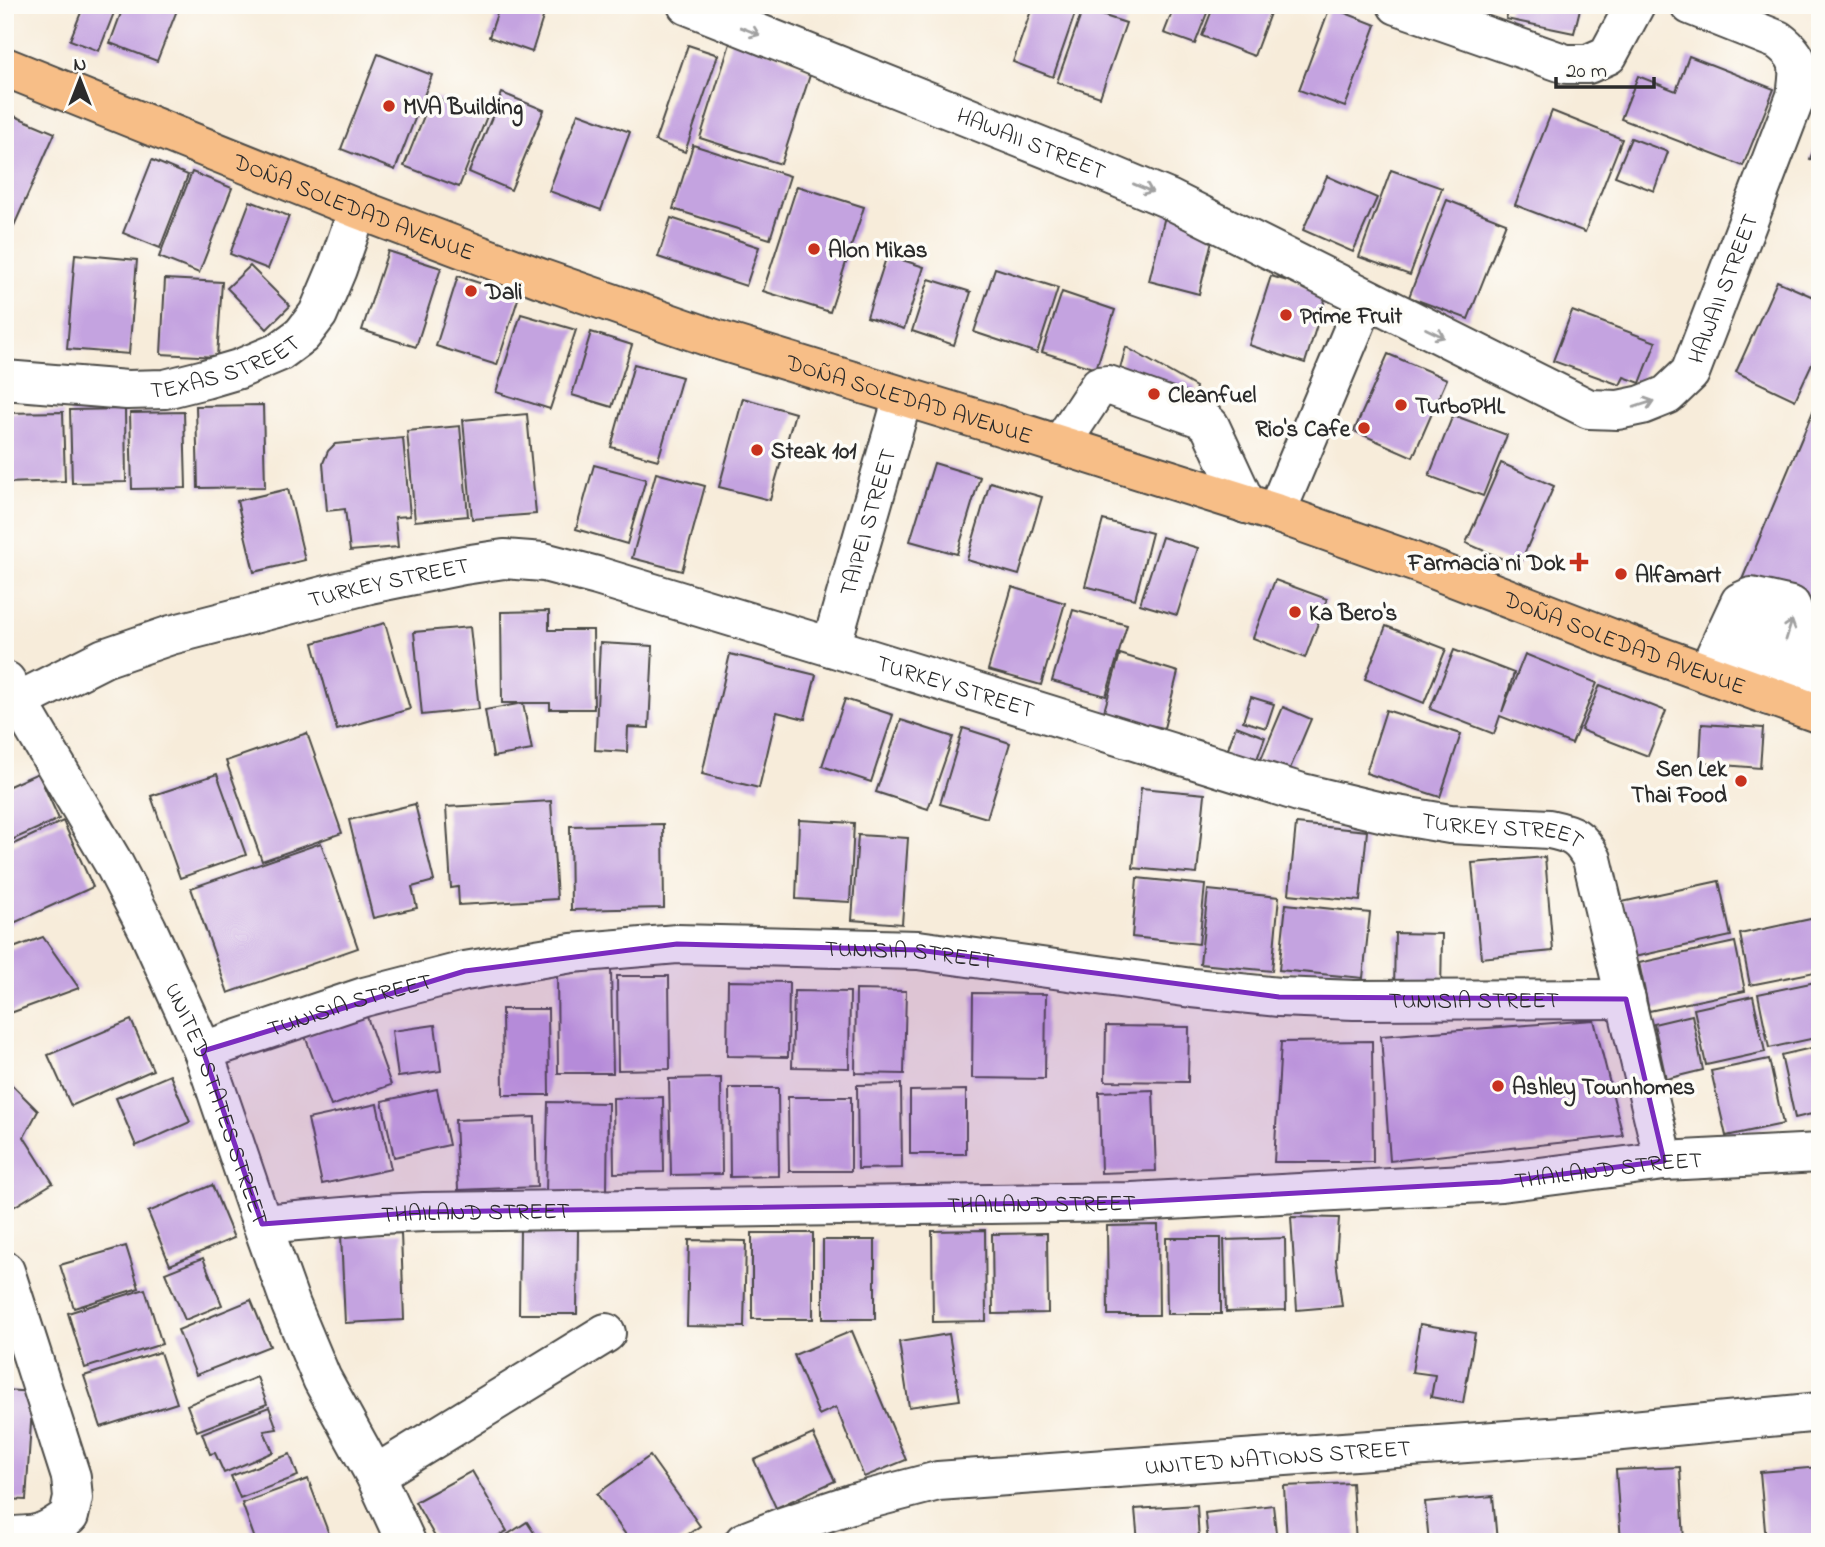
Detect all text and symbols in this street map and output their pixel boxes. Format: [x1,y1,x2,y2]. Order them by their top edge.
one-way arrow [739,25,761,38]
north arrow [46,46,116,116]
scale bar [1556,46,1654,90]
text: N [74,52,87,79]
text: 20 m [1566,57,1607,87]
place label: MVA Building [403,92,523,127]
marker: MVA Building [381,98,397,114]
street label: HAWAII STREET [951,100,1110,190]
street label: DOÑA SOLEDAD AVENUE [227,146,479,271]
one-way arrow [1132,182,1154,195]
street label: HAWAII STREET [1681,210,1768,369]
place label: Alon Mikas [828,235,928,268]
marker: Alon Mikas [806,241,822,257]
place label: Dali [484,277,522,310]
marker: Dali [463,283,479,299]
place label: Prime Fruit [1300,301,1403,334]
marker: Prime Fruit [1278,307,1294,323]
one-way arrow [1424,326,1445,340]
street label: TEXAS STREET [150,328,308,408]
street label: DOÑA SOLEDAD AVENUE [781,347,1036,454]
place label: Cleanfuel [1168,380,1257,413]
marker: Cleanfuel [1146,386,1162,402]
place label: TurboPHL [1415,391,1505,424]
one-way arrow [1632,396,1654,409]
marker: TurboPHL [1393,397,1409,413]
place label: Rio's Cafe [1255,414,1351,447]
marker: Rio's Cafe [1356,420,1372,436]
place label: Steak 101 [771,436,857,469]
marker: Steak 101 [749,442,765,458]
street label: TAIPEI STREET [833,445,906,600]
place label: Farmacia ni Dok [1407,548,1566,581]
street label: TURKEY STREET [305,550,472,618]
marker: Farmacia ni Dok [1571,554,1587,570]
place label: Alfamart [1635,560,1722,593]
marker: Alfamart [1613,566,1629,582]
street label: DOÑA SOLEDAD AVENUE [1497,584,1750,705]
place label: Ka Bero's [1309,598,1398,631]
marker: Ka Bero's [1287,604,1303,620]
one-way arrow [1784,620,1797,642]
street label: TURKEY STREET [872,648,1038,728]
place label: Sen Lek Thai Food [1631,754,1728,813]
marker: Sen Lek Thai Food [1733,773,1749,789]
street label: TURKEY STREET [1419,805,1590,858]
street label: TUNISIA STREET [824,934,996,979]
street label: TUNISIA STREET [264,966,436,1047]
street label: UNITED STATES STREET [155,978,275,1230]
street label: TUNISIA STREET [1388,985,1559,1019]
place label: Ashley Townhomes [1512,1072,1695,1107]
marker: Ashley Townhomes [1490,1078,1506,1094]
street label: THAILAND STREET [1513,1145,1703,1199]
street label: THAILAND STREET [947,1188,1136,1224]
street label: THAILAND STREET [381,1196,570,1233]
street label: UNITED NATIONS STREET [1144,1433,1412,1485]

